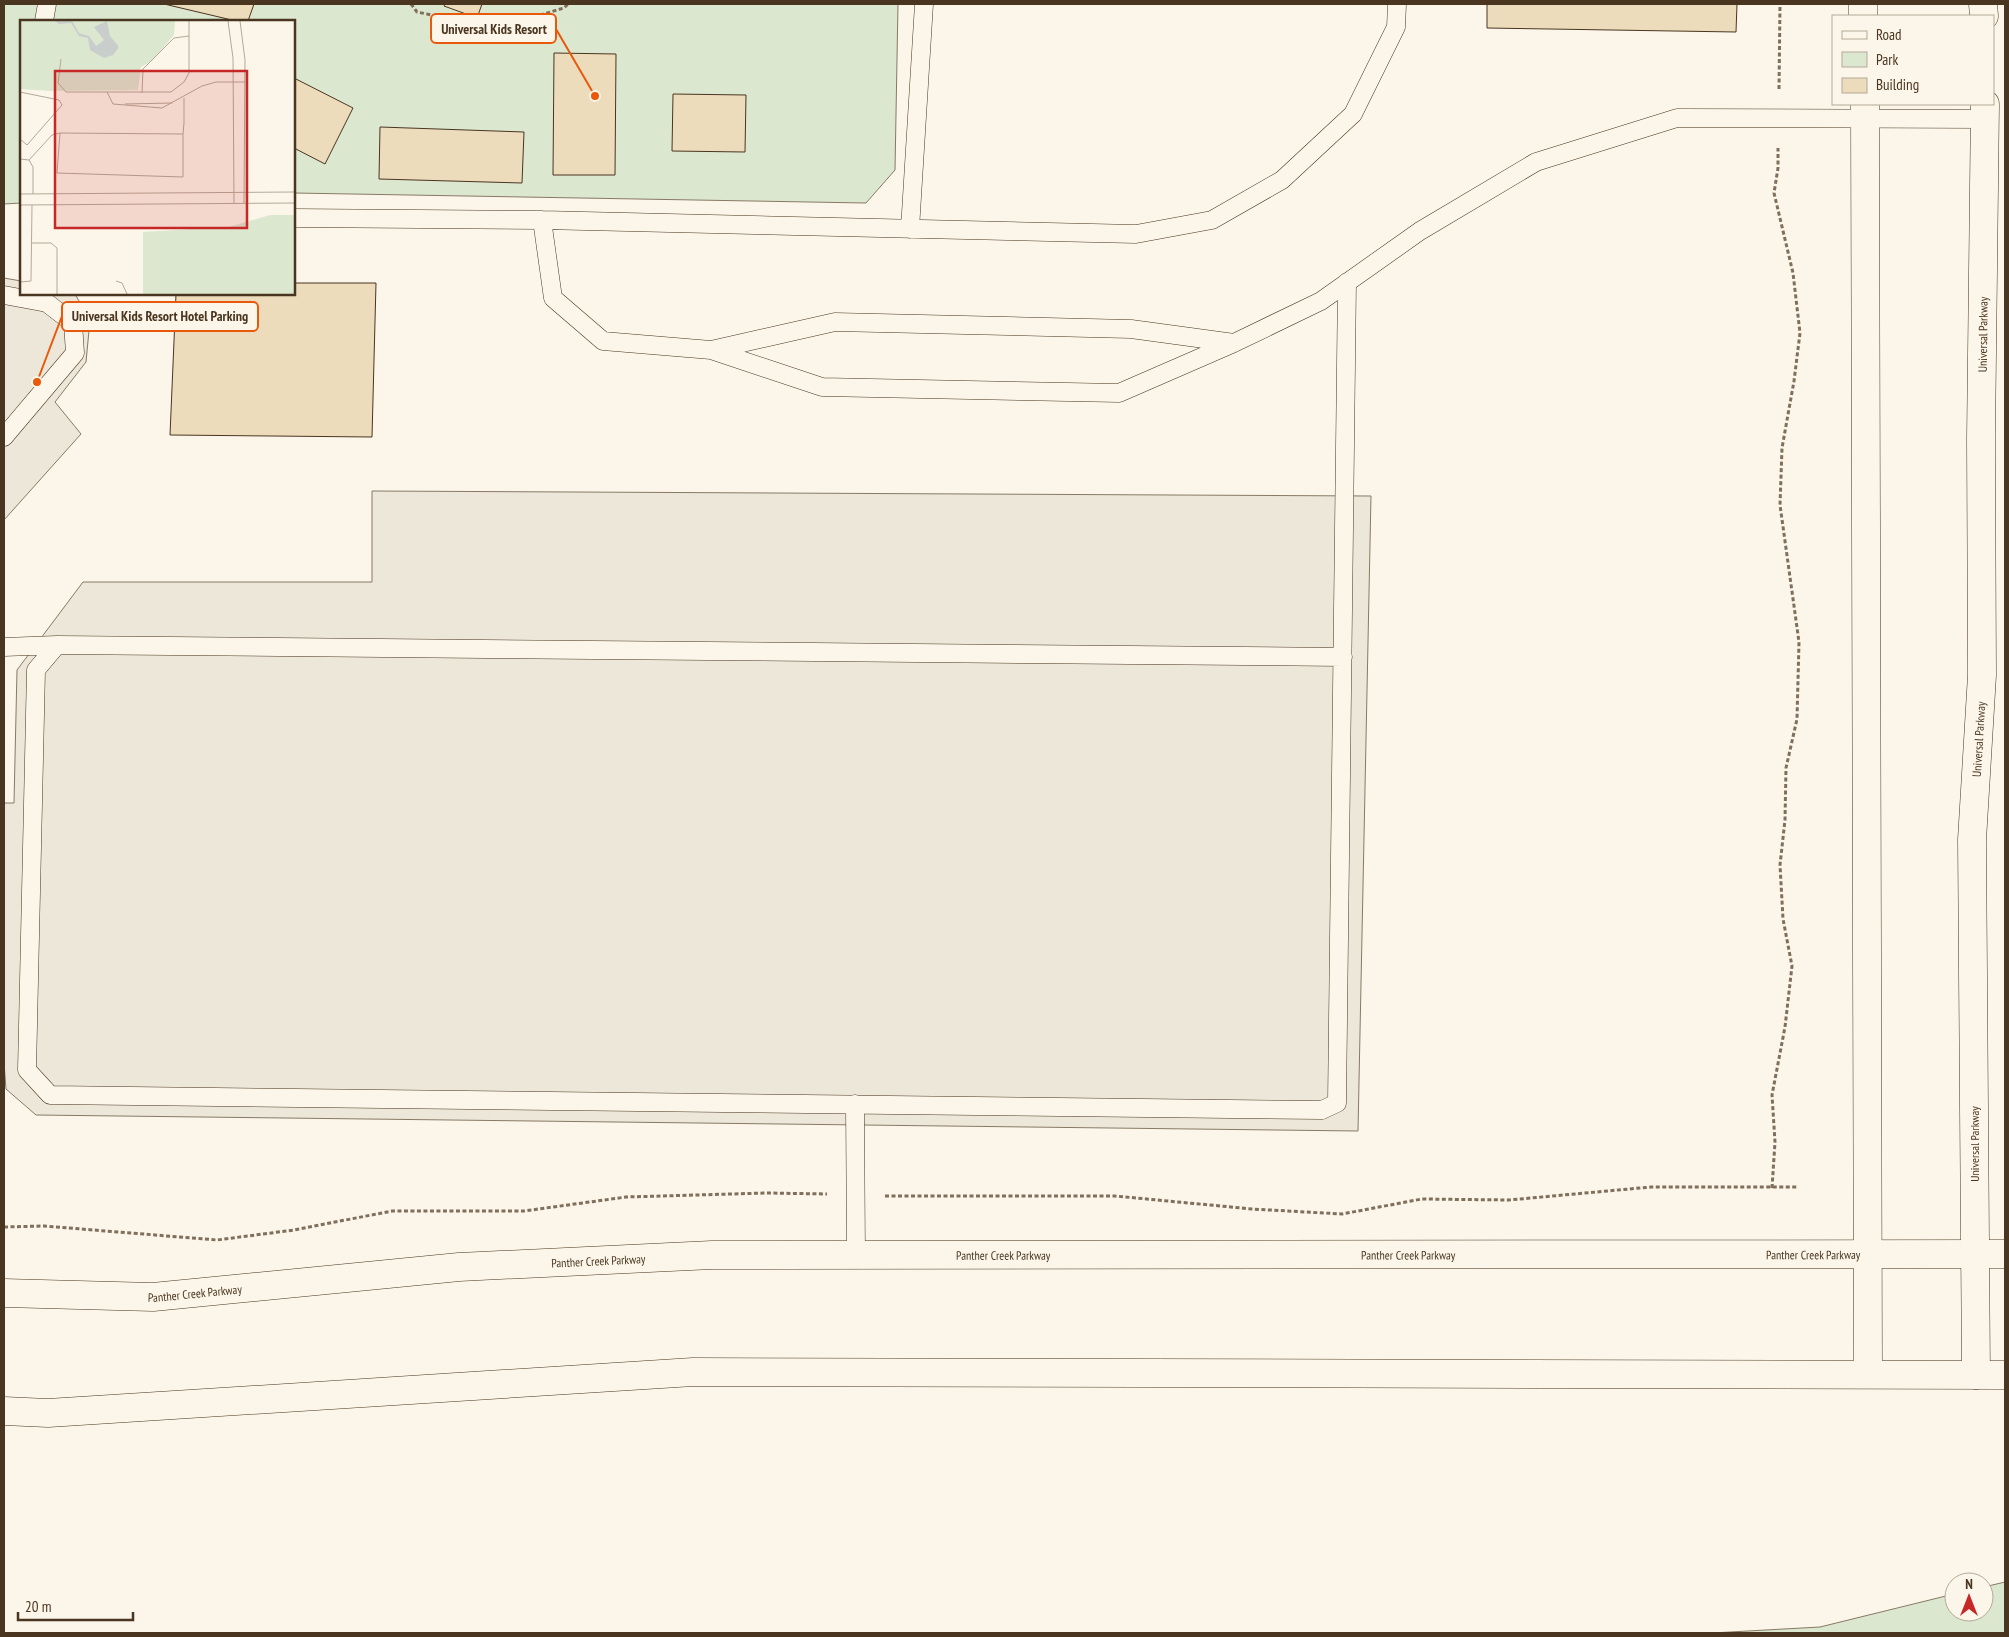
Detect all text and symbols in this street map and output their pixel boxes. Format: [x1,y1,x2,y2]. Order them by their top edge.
callout: Universal Kids Resort [431,14,556,43]
legend [1832,15,1994,105]
inset map [20,20,295,295]
text: Universal Kids Resort [441,20,547,38]
text: Road [1876,25,1902,44]
text: Park [1876,50,1898,69]
text: Building [1876,75,1919,94]
street label: Universal Parkway [1974,296,1990,372]
callout: Universal Kids Resort Hotel Parking [62,302,258,331]
text: Universal Kids Resort Hotel Parking [72,307,248,325]
street label: Universal Parkway [1968,701,1988,777]
street label: Universal Parkway [1967,1106,1982,1182]
street label: Panther Creek Parkway [956,1247,1051,1262]
street label: Panther Creek Parkway [1361,1247,1456,1262]
street label: Panther Creek Parkway [1766,1247,1861,1262]
street label: Panther Creek Parkway [551,1251,646,1270]
street label: Panther Creek Parkway [148,1281,243,1305]
north arrow [1944,1572,1994,1622]
text: N [1965,1575,1973,1593]
scale bar [18,1590,132,1622]
text: 20 m [25,1597,51,1616]

